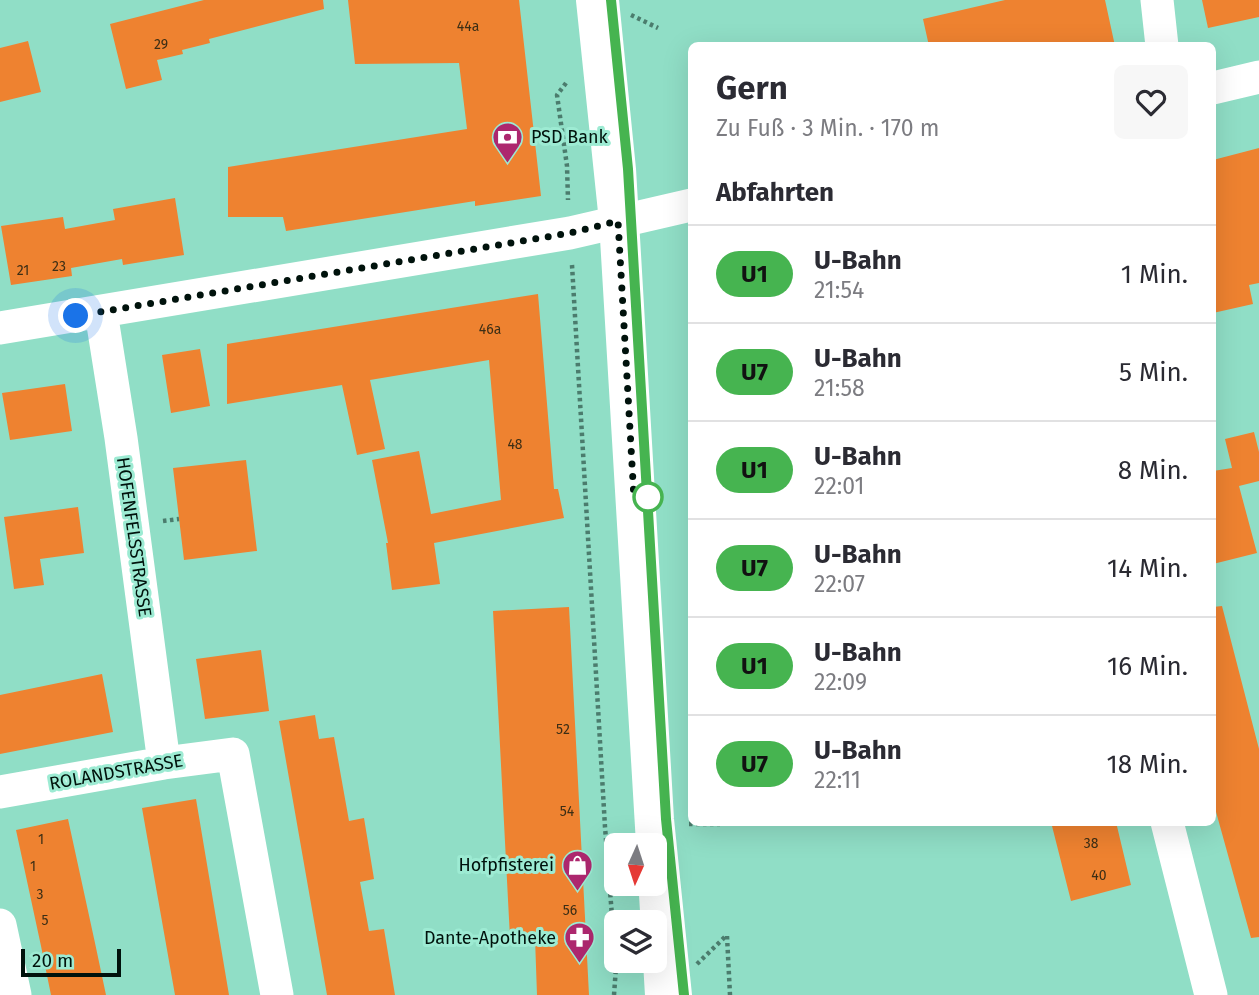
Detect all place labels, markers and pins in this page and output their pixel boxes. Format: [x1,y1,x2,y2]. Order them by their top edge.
bank icon: PSD Bank [491,120,525,164]
place label: PSD Bank [531,126,609,148]
unlabelled marker [633,482,663,512]
shop icon: Hofpfisterei [560,848,594,892]
place label: Hofpfisterei [458,854,554,876]
pharmacy icon: Dante-Apotheke [562,921,596,965]
place label: Dante-Apotheke [424,927,556,949]

